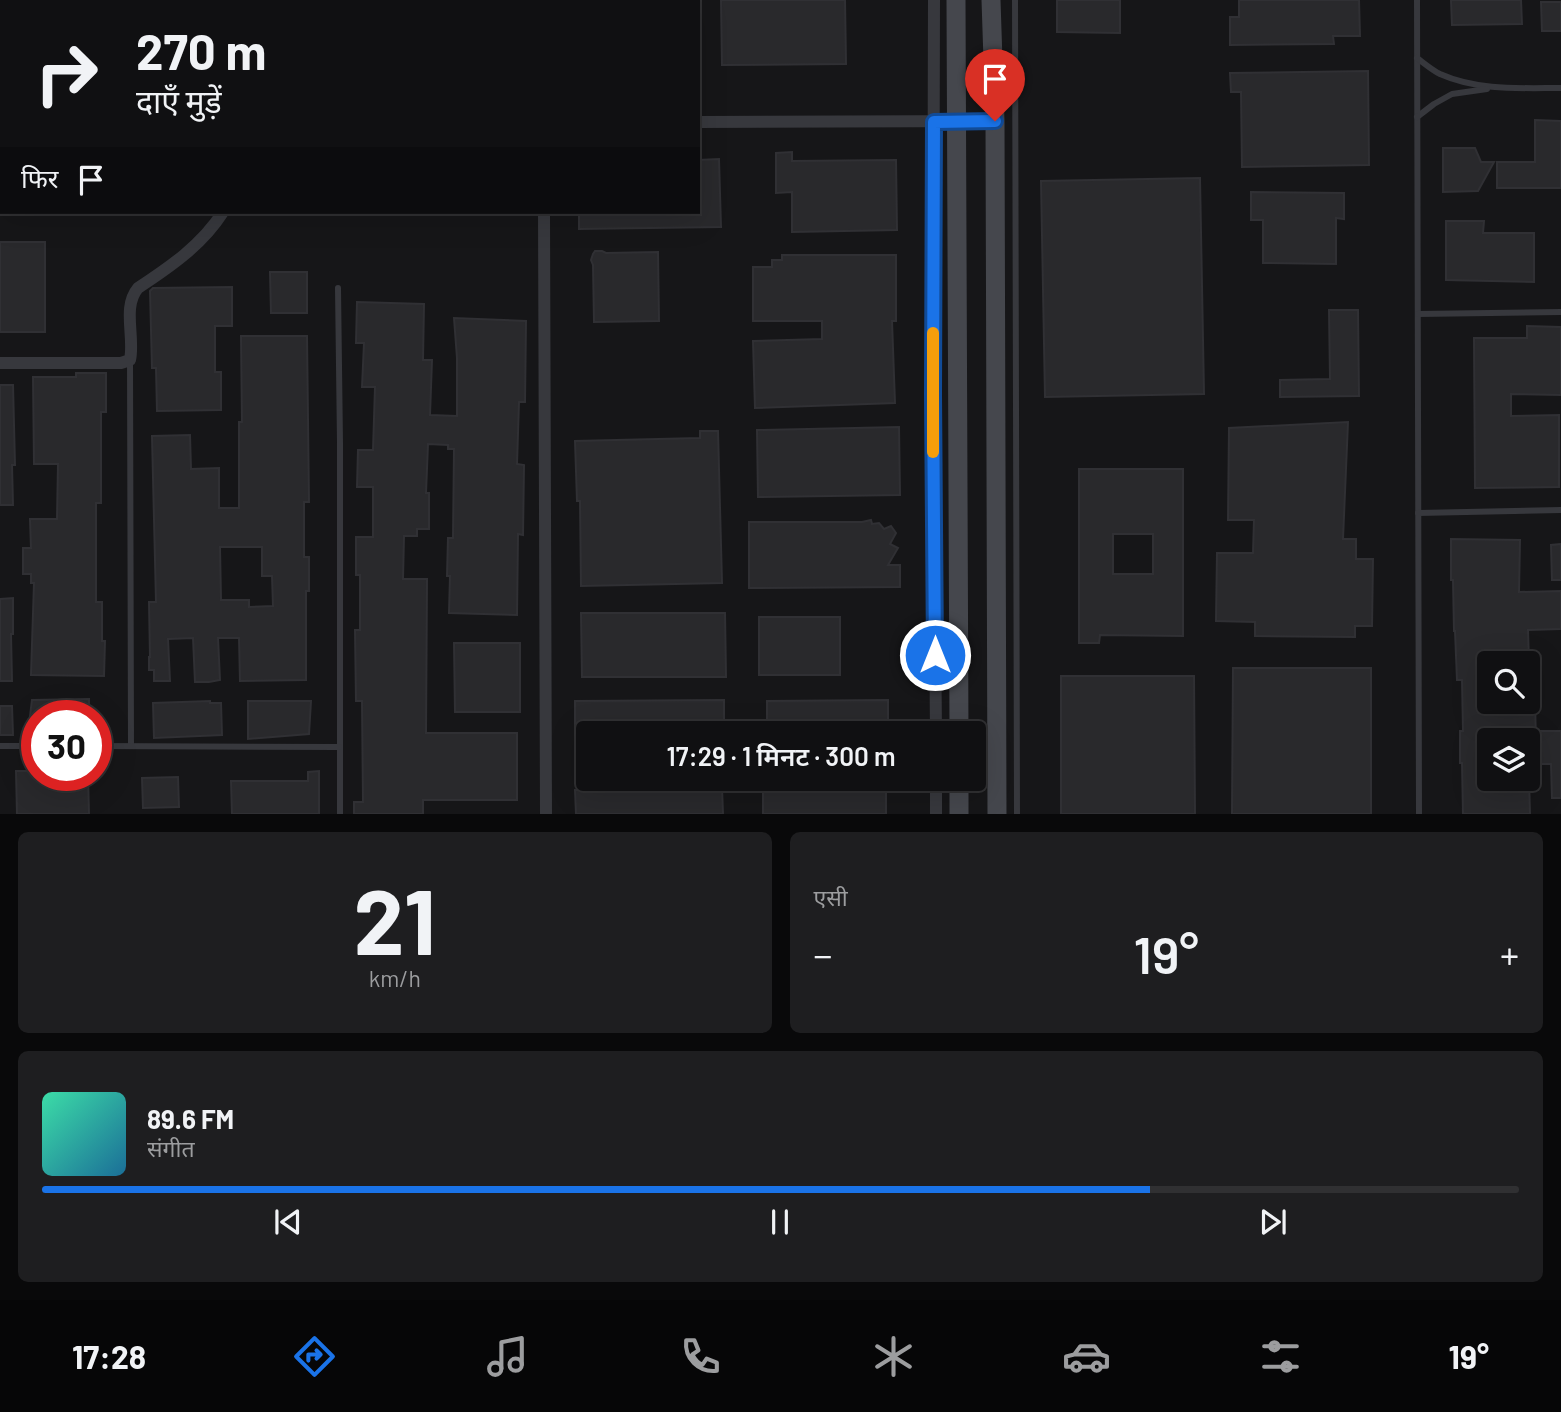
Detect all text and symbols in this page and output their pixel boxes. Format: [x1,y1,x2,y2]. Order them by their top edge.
text: 270 m [136,21,266,80]
icon: right [21,28,112,119]
pin [965,49,1025,121]
icon: arrive [976,60,1014,98]
text: दाएँ मुड़ें [136,81,222,119]
icon: arrive [72,161,110,199]
text: फिर [21,162,58,193]
position arrow [898,618,972,692]
map controls [1477,651,1540,791]
button: search [1477,651,1540,714]
speed limit sign: 30 [21,700,112,791]
button: layers [1477,728,1540,791]
text: 17:29 · 1 मिनट · 300 m [667,740,895,771]
text: 21 [353,864,436,973]
text: एसी [814,883,848,911]
text: 19° [1134,922,1199,984]
text: − [814,931,833,977]
text: + [1500,931,1519,977]
text: km/h [369,964,421,992]
text: 89.6 FM [147,1103,234,1134]
text: संगीत [147,1134,195,1162]
icon: previous [269,1203,307,1241]
icon: pause [761,1203,799,1241]
icon: next [1254,1203,1292,1241]
icon: directions [290,1332,339,1381]
icon: music [483,1332,532,1381]
icon: phone [676,1332,725,1381]
icon: climate [869,1332,918,1381]
icon: car [1062,1332,1111,1381]
icon: filters [1256,1332,1305,1381]
text: 17:28 [72,1337,146,1375]
text: 19° [1449,1337,1489,1375]

